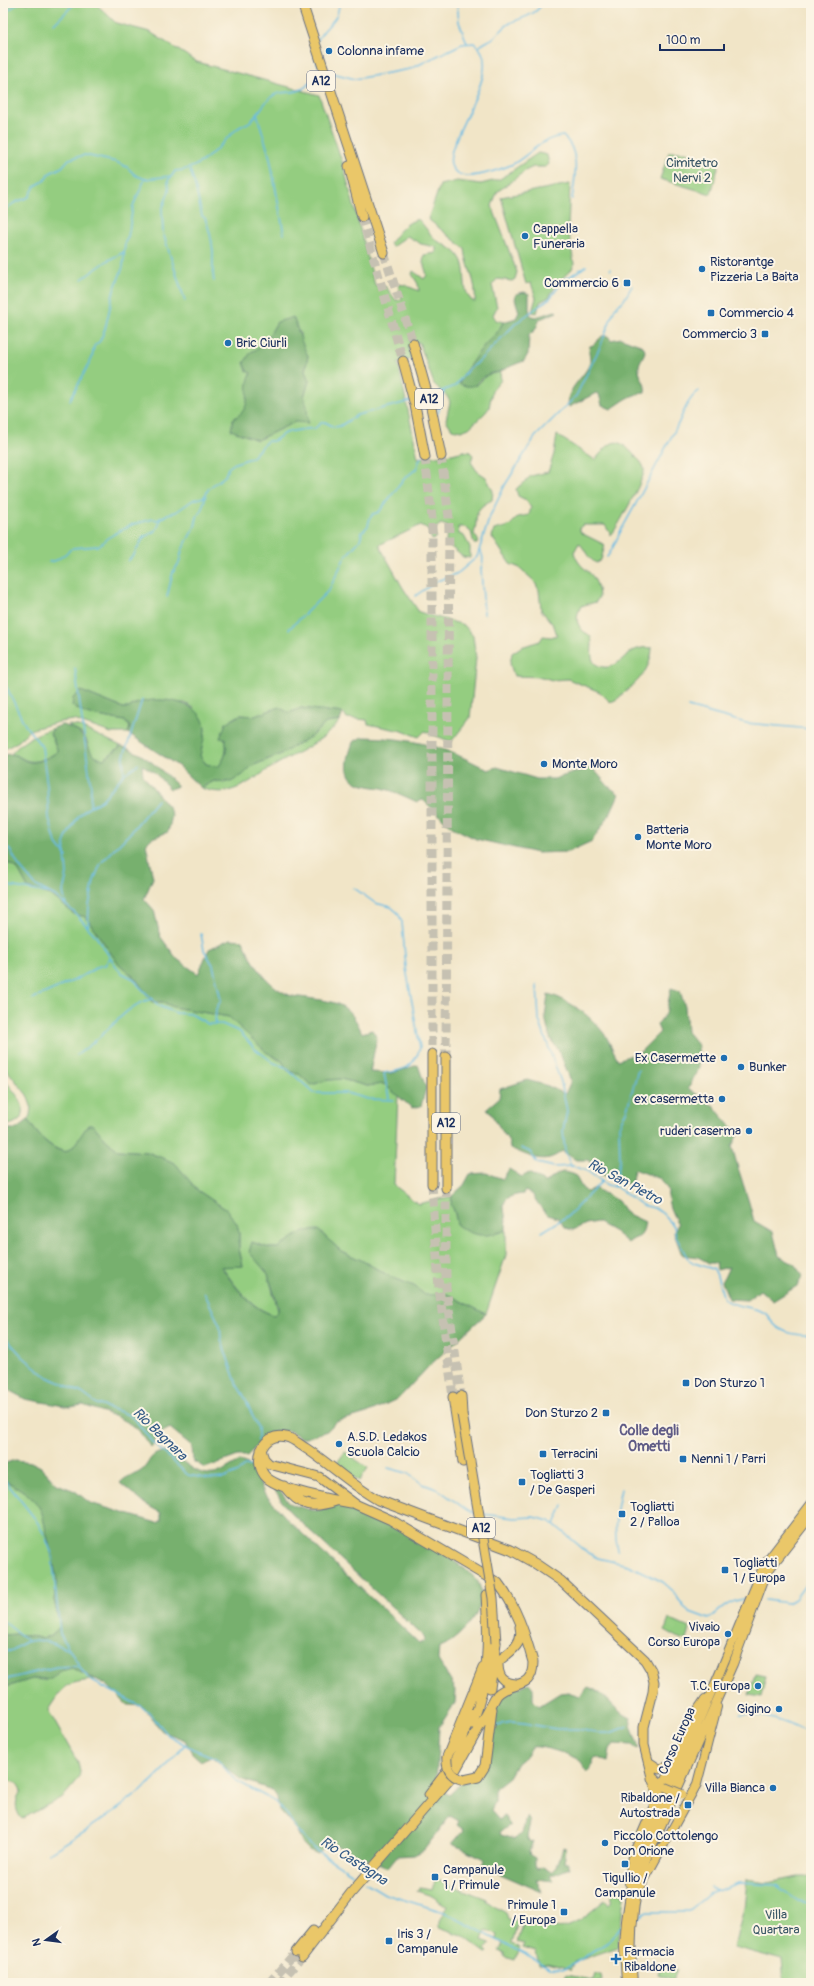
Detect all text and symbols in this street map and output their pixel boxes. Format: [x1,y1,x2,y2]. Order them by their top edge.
scale bar [660,26,724,52]
text: 100 m [666,33,701,48]
place label: Colonna infame [337,43,424,59]
marker: Colonna infame [324,46,334,56]
road number: A12 [307,71,335,91]
park label: Cimitetro Nervi 2 [666,155,718,186]
place label: Cappella Funeraria [533,221,585,252]
marker: Cappella Funeraria [520,231,530,241]
place label: Ristorantge Pizzeria La Baita [710,254,798,285]
marker: Ristorantge Pizzeria La Baita [697,264,707,274]
place label: Commercio 6 [544,275,619,291]
marker: Commercio 6 [622,278,632,288]
place label: Commercio 4 [719,305,794,321]
marker: Commercio 4 [706,308,716,318]
place label: Commercio 3 [682,326,757,342]
marker: Commercio 3 [760,329,770,339]
place label: Bric Ciurli [236,335,287,351]
marker: Bric Ciurli [223,338,233,348]
road number: A12 [415,389,443,409]
place label: Monte Moro [552,756,618,772]
marker: Monte Moro [539,759,549,769]
place label: Batteria Monte Moro [646,822,712,853]
marker: Batteria Monte Moro [633,832,643,842]
place label: Ex Casermette [635,1050,717,1066]
marker: Ex Casermette [719,1053,729,1063]
place label: Bunker [749,1059,787,1075]
marker: Bunker [736,1062,746,1072]
place label: ex casermetta [634,1091,714,1107]
marker: ex casermetta [717,1094,727,1104]
road number: A12 [432,1113,460,1133]
place label: ruderi caserma [660,1123,741,1139]
marker: ruderi caserma [744,1126,754,1136]
water label: Rio San Pietro [585,1155,666,1209]
place label: Don Sturzo 1 [694,1375,765,1391]
marker: Don Sturzo 1 [681,1378,691,1388]
water label: Rio Bagnara [129,1404,192,1465]
place label: Don Sturzo 2 [525,1405,598,1421]
marker: Don Sturzo 2 [601,1408,611,1418]
district label: Colle degli Ometti [619,1422,679,1455]
place label: A.S.D. Ledakos Scuola Calcio [347,1429,427,1460]
marker: A.S.D. Ledakos Scuola Calcio [334,1439,344,1449]
place label: Terracini [551,1446,598,1462]
marker: Terracini [538,1449,548,1459]
place label: Nenni 1 / Parri [691,1451,765,1467]
marker: Nenni 1 / Parri [678,1454,688,1464]
place label: Togliatti 3 / De Gasperi [530,1467,595,1498]
marker: Togliatti 3 / De Gasperi [517,1477,527,1487]
place label: Togliatti 2 / Palloa [630,1499,680,1530]
marker: Togliatti 2 / Palloa [617,1509,627,1519]
road number: A12 [467,1518,495,1538]
place label: Togliatti 1 / Europa [733,1555,785,1586]
marker: Togliatti 1 / Europa [720,1565,730,1575]
place label: Vivaio Corso Europa [648,1619,720,1650]
marker: Vivaio Corso Europa [723,1629,733,1639]
place label: T.C. Europa [690,1678,750,1694]
marker: T.C. Europa [753,1681,763,1691]
place label: Gigino [737,1701,771,1717]
marker: Gigino [774,1704,784,1714]
street label: Corso Europa [655,1705,699,1777]
place label: Villa Bianca [705,1780,765,1796]
marker: Villa Bianca [768,1783,778,1793]
place label: Ribaldone / Autostrada [619,1790,680,1821]
marker: Ribaldone / Autostrada [683,1800,693,1810]
place label: Piccolo Cottolengo Don Orione [613,1828,718,1859]
water label: Rio Castagna [317,1833,392,1890]
marker: Piccolo Cottolengo Don Orione [600,1838,610,1848]
marker: Tigullio / Campanule [620,1859,630,1869]
place label: Campanule 1 / Primule [443,1862,504,1893]
place label: Tigullio / Campanule [595,1870,656,1901]
marker: Campanule 1 / Primule [430,1872,440,1882]
place label: Primule 1 / Europa [507,1897,556,1928]
marker: Primule 1 / Europa [559,1907,569,1917]
park label: Villa Quartara [752,1907,800,1938]
north arrow [26,1920,66,1960]
place label: Iris 3 / Campanule [397,1926,458,1957]
marker: Iris 3 / Campanule [384,1936,394,1946]
text: N [29,1937,44,1947]
place label: Farmacia Ribaldone [624,1944,677,1975]
marker: Farmacia Ribaldone [611,1954,621,1964]

